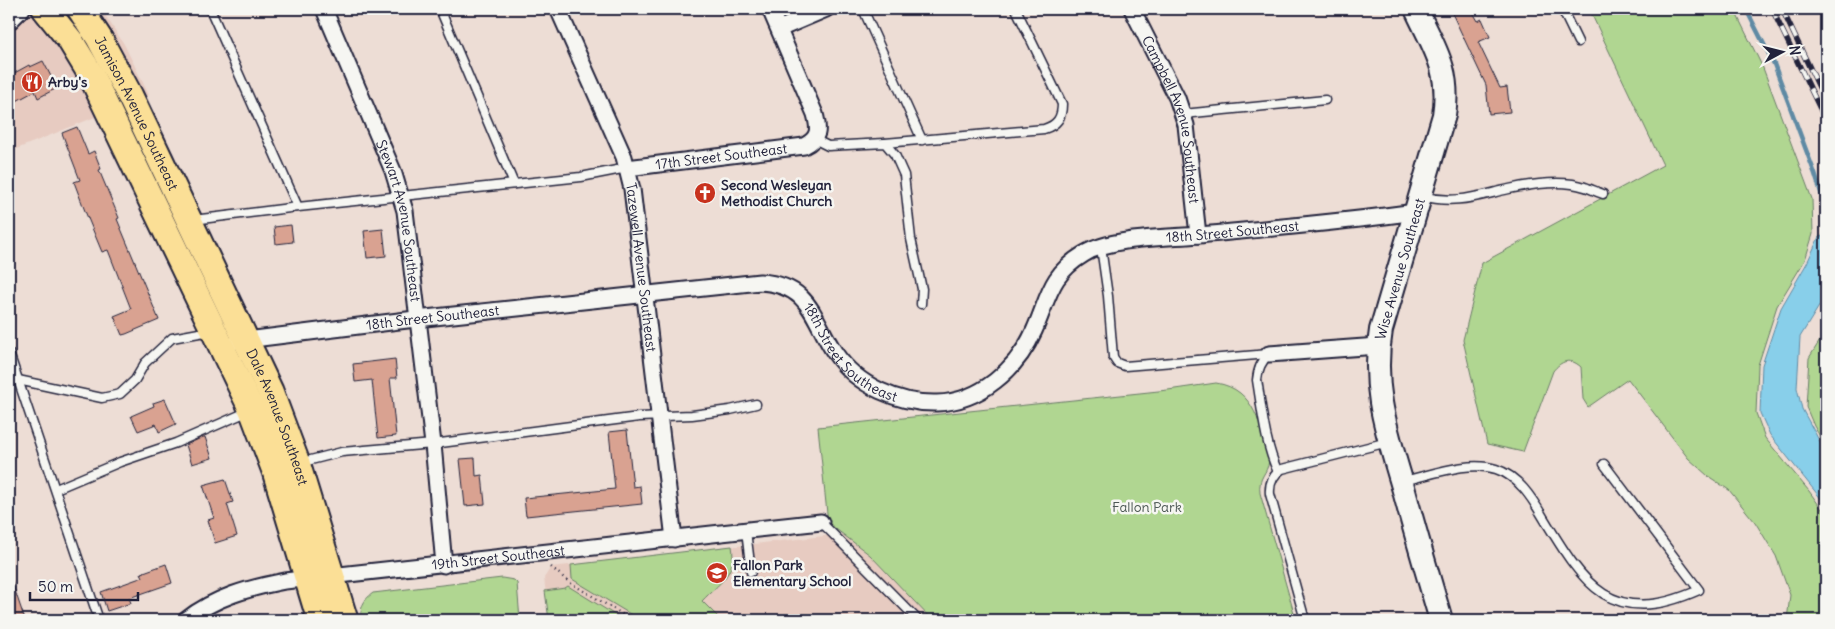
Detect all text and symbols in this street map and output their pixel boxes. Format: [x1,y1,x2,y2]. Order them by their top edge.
north arrow [1758,28,1808,78]
street label: Jamison Avenue Southeast [91,33,183,194]
street label: Campbell Avenue Southeast [1138,33,1204,205]
text: N [1785,45,1804,56]
restaurant icon: Arby's [20,70,44,94]
place label: Arby's [48,73,88,91]
street label: Stewart Avenue Southeast [372,137,425,303]
street label: 17th Street Southeast [654,139,788,173]
place label: Second Wesleyan Methodist Church [721,176,832,210]
street label: Tazewell Avenue Southeast [622,181,661,353]
church icon: Second Wesleyan Methodist Church [693,181,717,205]
street label: Wise Avenue Southeast [1371,196,1429,342]
street label: 18th Street Southeast [1165,217,1300,246]
street label: 18th Street Southeast [800,299,900,406]
street label: 18th Street Southeast [365,301,500,334]
street label: Dale Avenue Southeast [242,346,312,488]
park label: Fallon Park [1112,498,1182,516]
street label: 19th Street Southeast [431,541,566,574]
place label: Fallon Park Elementary School [733,556,851,590]
school or university icon: Fallon Park Elementary School [705,561,729,585]
scale bar [30,569,138,601]
text: 50 m [38,577,73,596]

